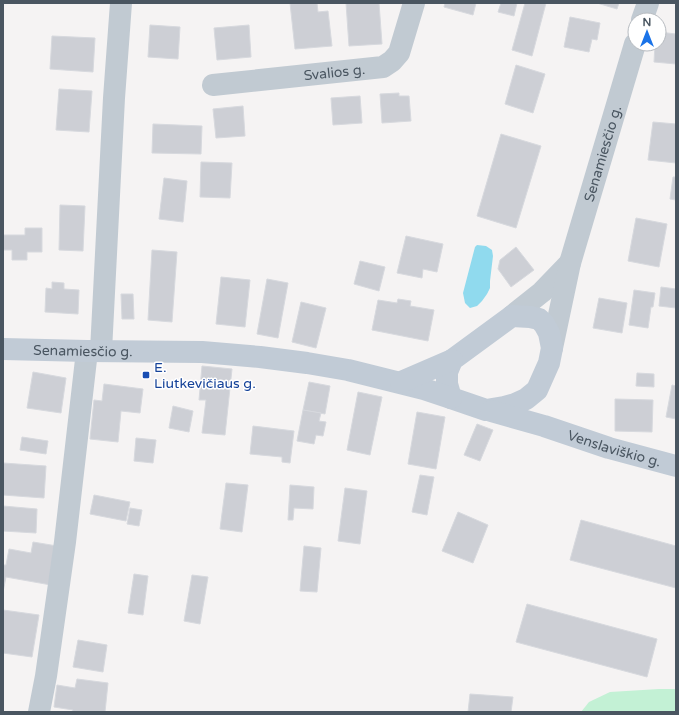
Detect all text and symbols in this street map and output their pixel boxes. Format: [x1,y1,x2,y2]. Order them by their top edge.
north arrow [627,12,667,52]
text: N [643,16,651,29]
street label: Svalios g. [303,61,366,84]
street label: Senamiesčio g. [581,104,625,204]
street label: Senamiesčio g. [33,342,133,360]
place label: E. Liutkevičiaus g. [154,359,256,392]
marker: E. Liutkevičiaus g. [141,370,151,380]
street label: Venslaviškio g. [565,427,663,471]

